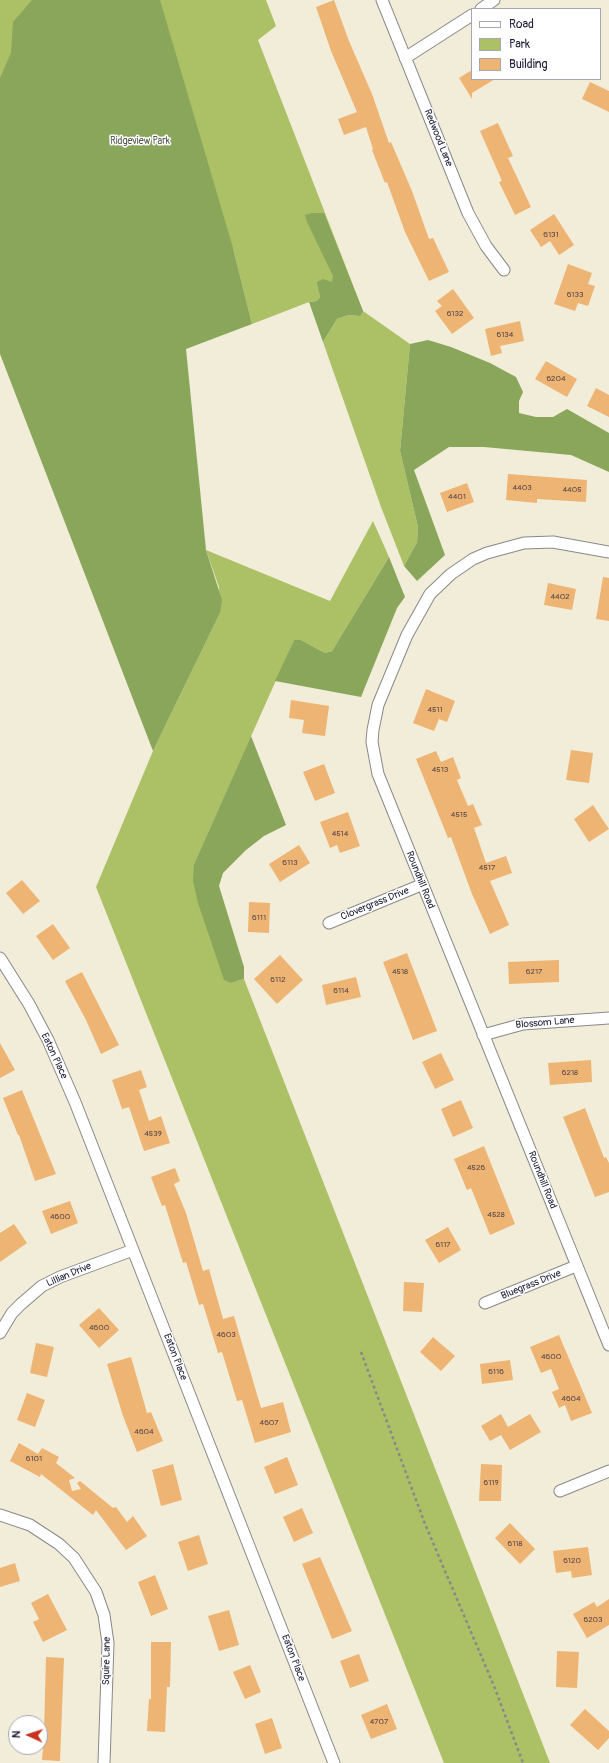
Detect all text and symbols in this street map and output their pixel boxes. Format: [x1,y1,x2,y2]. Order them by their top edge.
legend [471,8,601,80]
text: Road [509,17,534,32]
text: Park [509,37,530,52]
text: Building [509,57,548,72]
street label: Redwood Lane [421,108,455,168]
park label: Ridgeview Park [110,135,170,147]
house number: 6131 [543,230,559,240]
house number: 6133 [567,290,583,300]
house number: 6132 [447,309,463,319]
house number: 6134 [497,330,513,340]
house number: 6204 [546,374,566,384]
house number: 4403 [512,483,532,493]
house number: 4405 [562,485,582,495]
house number: 4401 [448,492,466,502]
house number: 4402 [550,592,570,602]
house number: 4511 [427,705,443,715]
house number: 4513 [432,765,448,775]
house number: 4515 [451,810,467,820]
house number: 4514 [332,829,348,839]
street label: Roundhill Road [403,849,437,911]
house number: 6113 [282,858,298,868]
house number: 4517 [479,863,495,873]
street label: Clovergrass Drive [339,885,411,923]
house number: 6111 [252,913,266,923]
house number: 4518 [392,967,408,977]
house number: 6217 [526,967,542,977]
house number: 6112 [270,975,286,985]
house number: 6114 [333,986,349,996]
street label: Blossom Lane [515,1014,575,1032]
street label: Eaton Place [38,1031,70,1081]
house number: 6218 [562,1068,578,1078]
house number: 4539 [144,1129,162,1139]
street label: Roundhill Road [525,1149,559,1211]
house number: 4526 [467,1163,485,1173]
house number: 4528 [487,1210,505,1220]
house number: 4600 [50,1212,70,1222]
house number: 6117 [435,1240,451,1250]
street label: Lillian Drive [45,1260,93,1290]
street label: Bluegrass Drive [499,1268,563,1302]
house number: 4600 [89,1323,109,1333]
house number: 4603 [216,1330,236,1340]
street label: Eaton Place [161,1332,189,1382]
house number: 4600 [541,1352,561,1362]
house number: 6116 [488,1367,504,1377]
house number: 4604 [561,1394,581,1404]
house number: 4607 [260,1418,278,1428]
house number: 4604 [134,1427,154,1437]
house number: 6101 [26,1454,42,1464]
house number: 6119 [483,1478,499,1488]
house number: 6118 [508,1539,522,1549]
house number: 6120 [563,1556,581,1566]
house number: 6203 [583,1615,603,1625]
street label: Eaton Place [279,1633,307,1683]
street label: Squire Lane [101,1637,113,1685]
north arrow [8,1715,48,1755]
house number: 4707 [370,1717,388,1727]
text: N [10,1730,23,1738]

